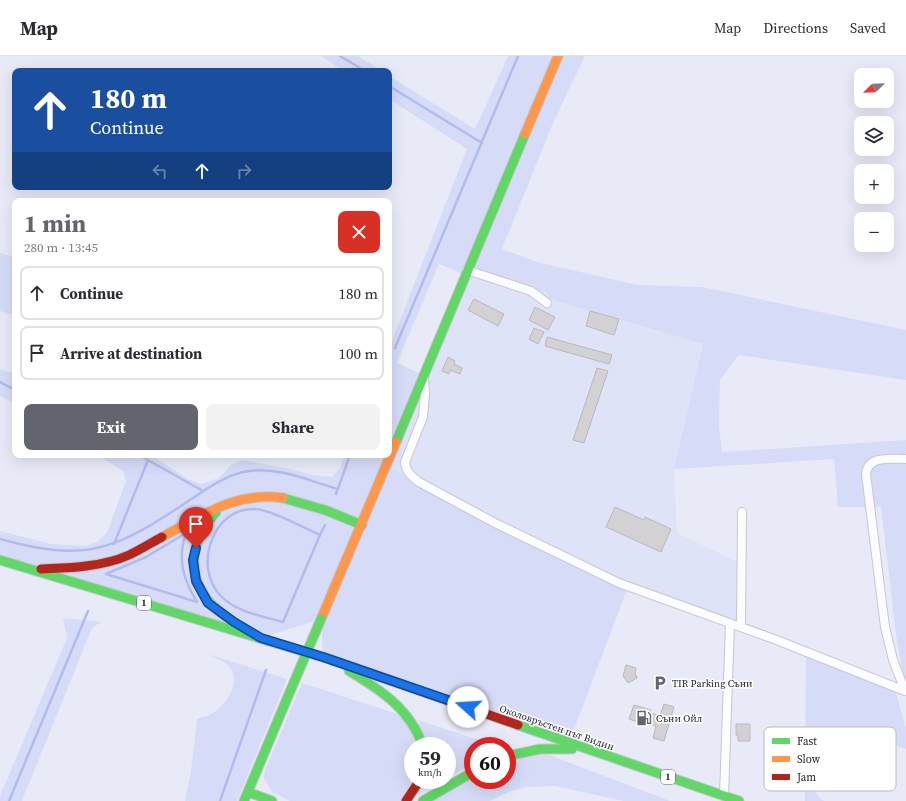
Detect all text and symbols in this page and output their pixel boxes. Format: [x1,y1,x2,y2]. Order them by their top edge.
text: Map [20,15,58,41]
text: Map [714,18,741,38]
text: Directions [763,18,828,38]
text: Saved [850,18,886,38]
north arrow [854,68,894,108]
map controls [854,68,894,252]
text: 180 m [90,79,167,117]
icon: ahead [24,84,76,136]
text: Continue [90,115,164,140]
button: layers [854,116,894,156]
icon: left [149,160,171,182]
icon: ahead [191,160,213,182]
icon: right [233,160,255,182]
button: + [854,164,894,204]
text: 1 min [24,207,86,240]
button: close [338,211,380,253]
button: − [854,212,894,252]
text: 280 m · 13:45 [24,239,98,256]
icon: ahead [26,282,48,304]
text: Continue [60,283,123,304]
text: 180 m [338,283,378,304]
icon: arrive [26,342,48,364]
text: Arrive at destination [60,343,202,364]
text: 100 m [338,343,378,364]
button: Exit [24,404,198,450]
button: Share [206,404,380,450]
pin [179,507,213,548]
icon: arrive [185,513,207,535]
road number: 1 [137,596,151,610]
parking icon: TIR Parking Съни [651,674,669,692]
place label: TIR Parking Съни [672,677,753,690]
position arrow [447,686,489,728]
street label: Околовръстен път Видин [498,702,616,753]
fuel station icon: Съни Ойл [635,709,653,727]
place label: Съни Ойл [656,712,703,725]
legend [764,727,896,791]
text: Fast [797,734,817,749]
speed limit sign: 60 [464,737,516,789]
text: 59 [419,744,441,772]
text: Slow [797,752,821,767]
text: km/h [418,766,442,779]
road number: 1 [661,770,675,784]
text: Jam [796,770,816,785]

